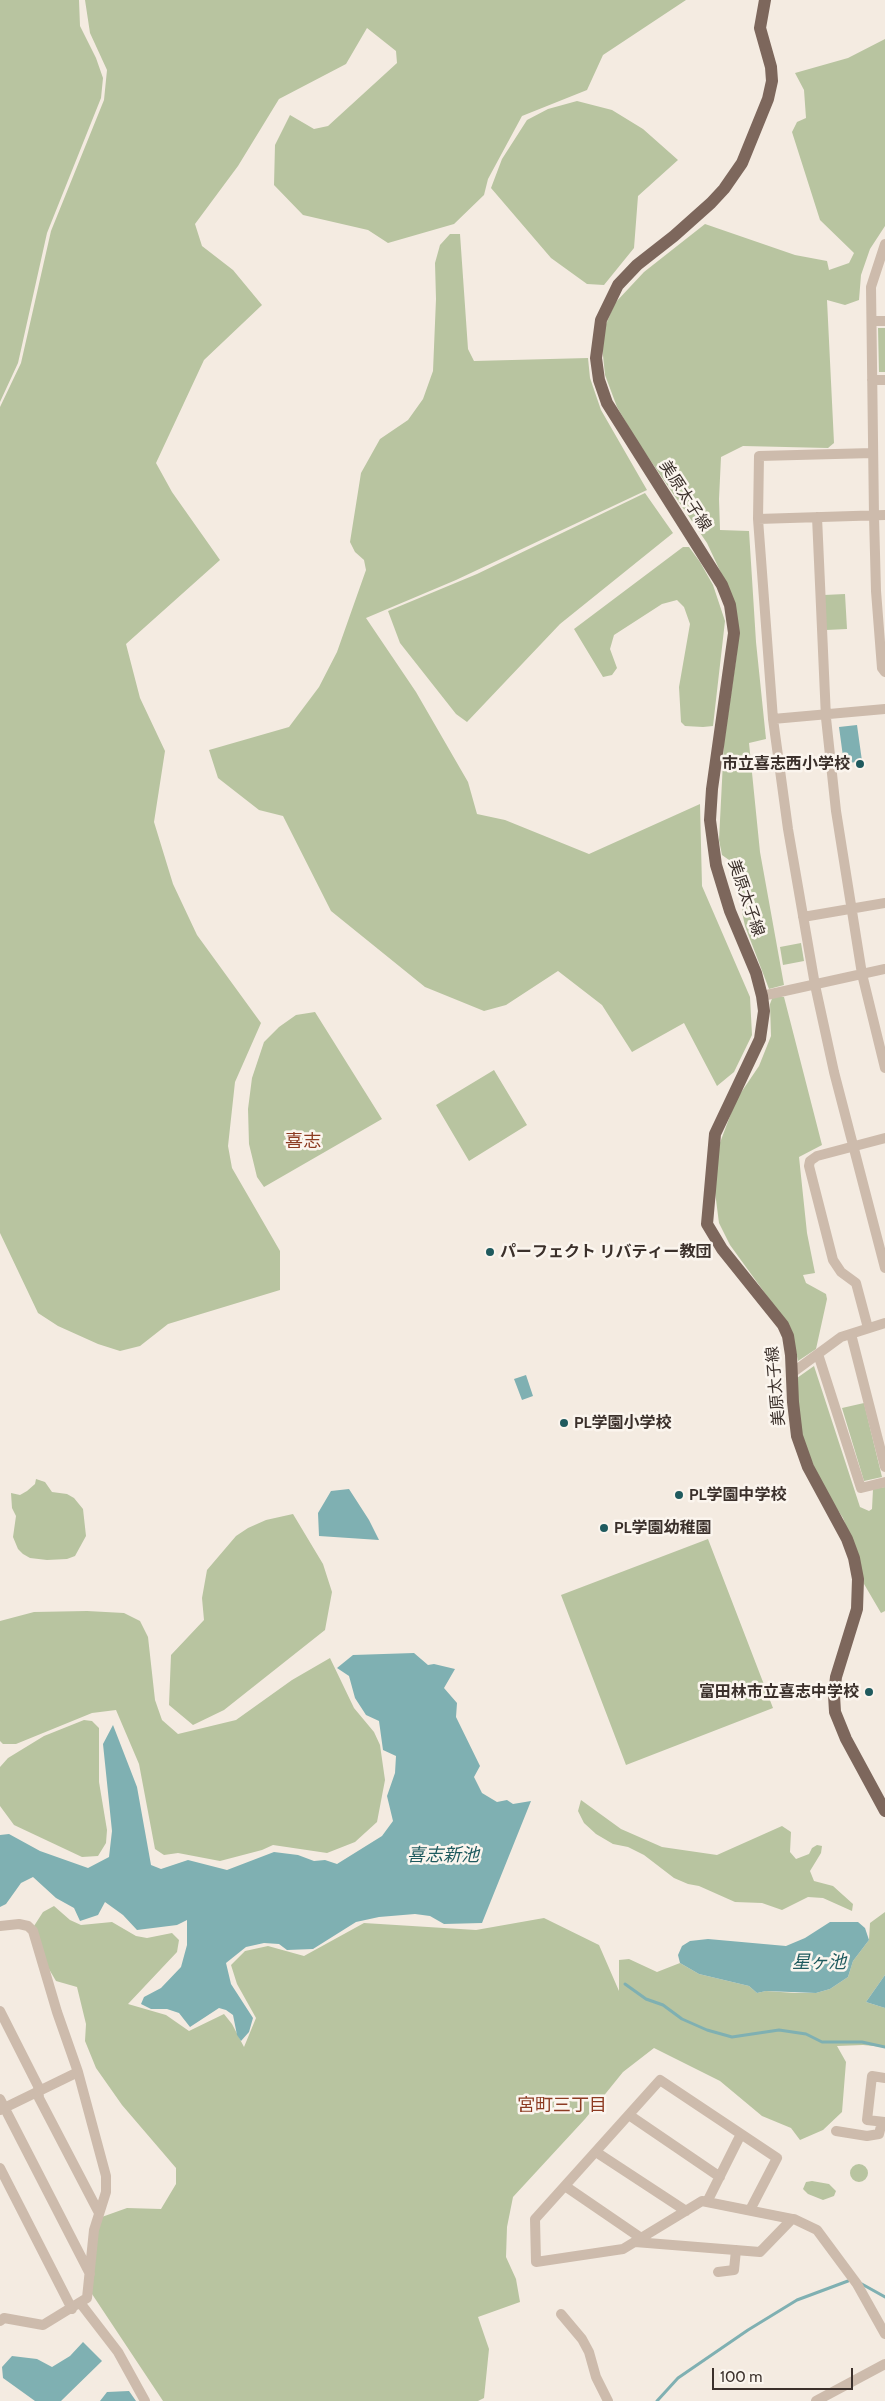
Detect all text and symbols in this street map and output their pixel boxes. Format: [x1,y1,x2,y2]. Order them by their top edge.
street label: 美原太子線 [655,457,715,535]
place label: 市立喜志西小学校 [722,754,850,774]
marker: 市立喜志西小学校 [854,758,866,770]
street label: 美原太子線 [724,857,768,939]
district label: 喜志 [285,1131,321,1153]
place label: パーフェクト リバティー教団 [500,1242,712,1262]
marker: パーフェクト リバティー教団 [484,1246,496,1258]
street label: 美原太子線 [763,1345,789,1427]
place label: PL学園小学校 [574,1413,672,1433]
marker: PL学園小学校 [558,1417,570,1429]
place label: PL学園中学校 [689,1485,787,1505]
marker: PL学園中学校 [673,1489,685,1501]
place label: PL学園幼稚園 [614,1518,712,1538]
marker: PL学園幼稚園 [598,1522,610,1534]
place label: 富田林市立喜志中学校 [699,1682,859,1702]
marker: 富田林市立喜志中学校 [863,1686,875,1698]
water label: 喜志新池 [407,1845,479,1867]
water label: 星ヶ池 [792,1952,846,1974]
district label: 宮町三丁目 [517,2095,607,2117]
scale bar [715,2358,856,2390]
text: 100 m [720,2368,762,2386]

